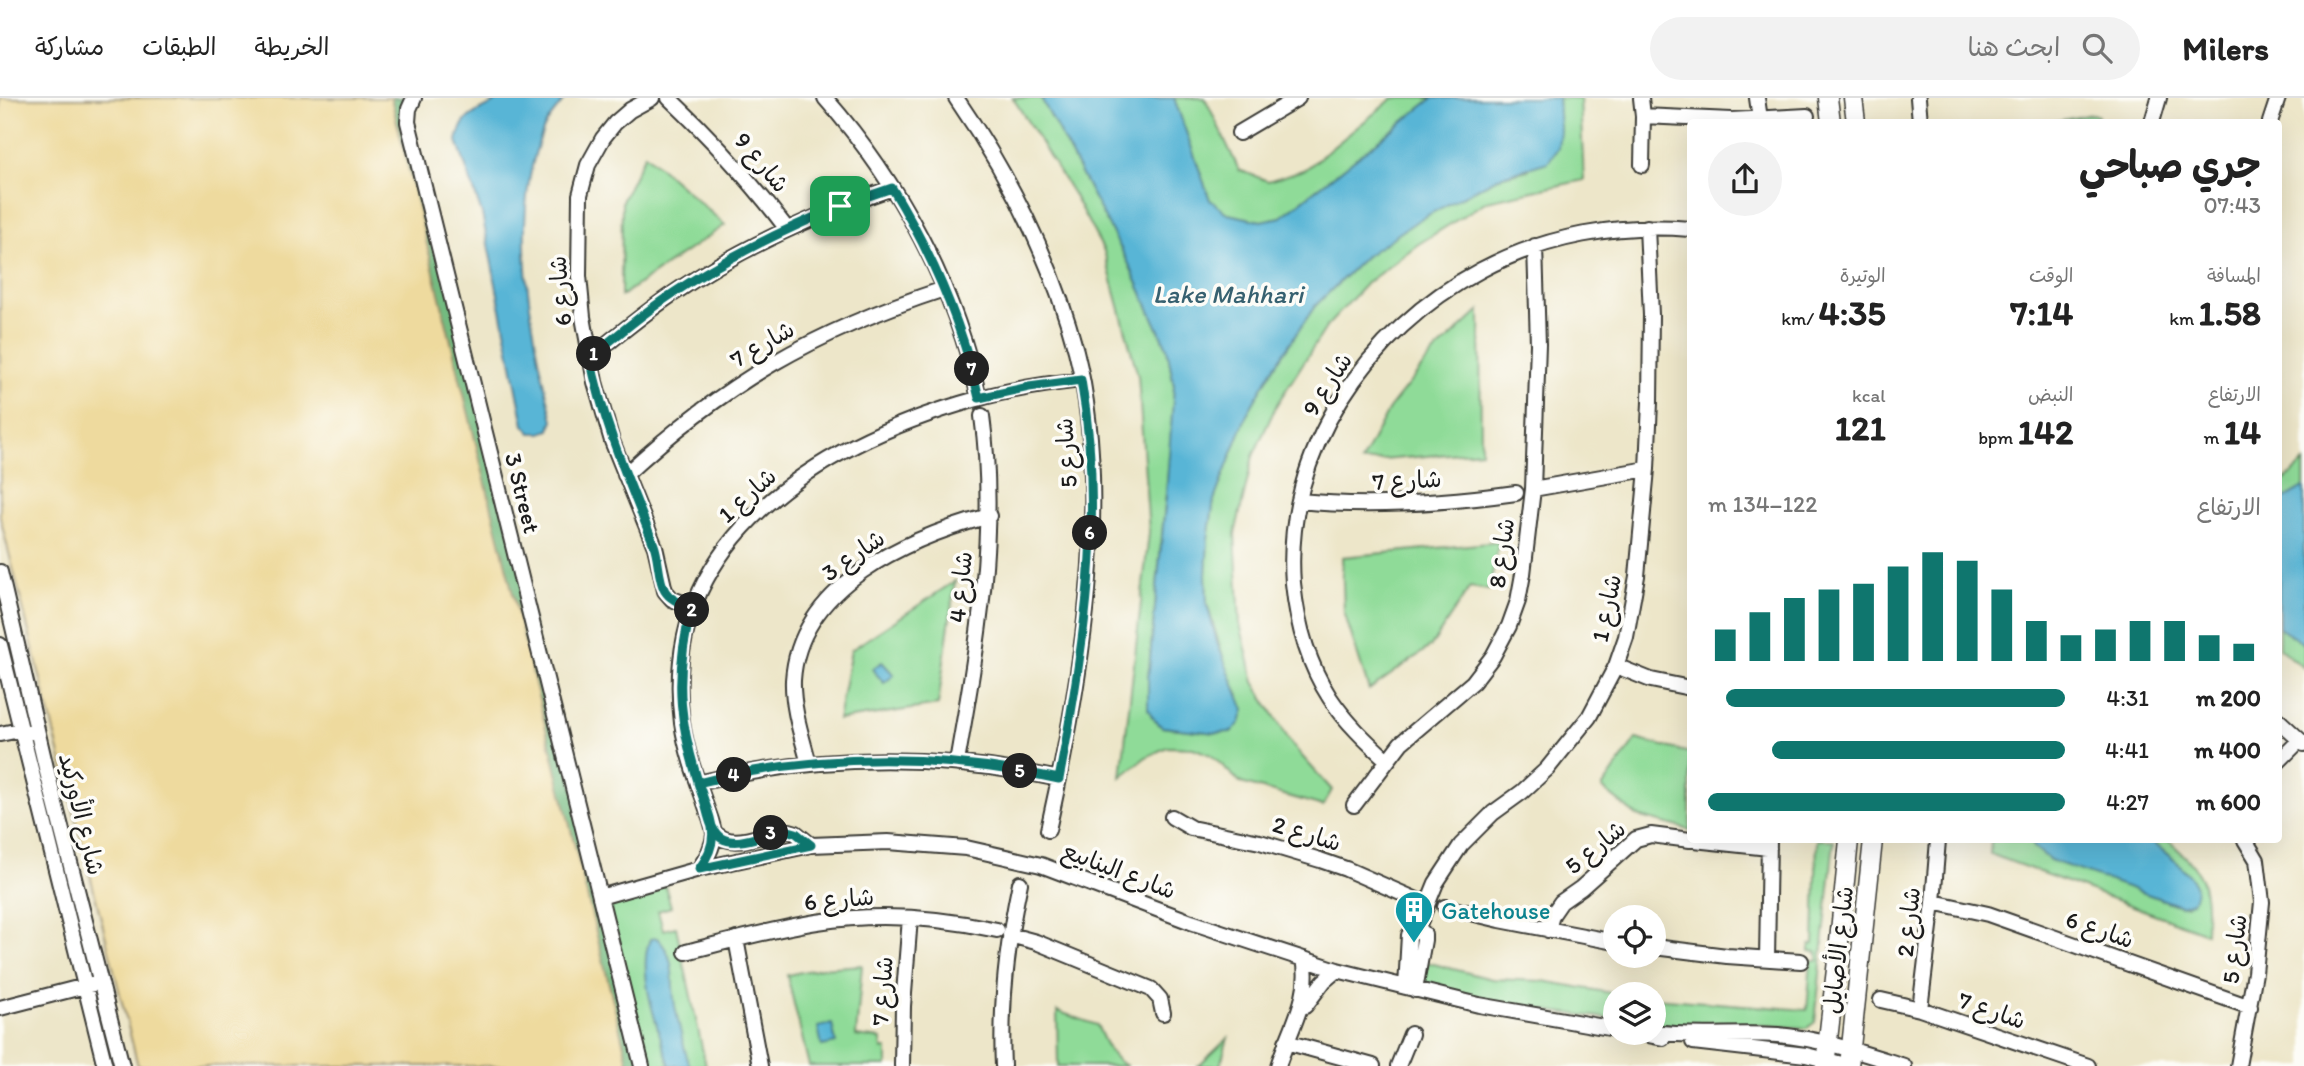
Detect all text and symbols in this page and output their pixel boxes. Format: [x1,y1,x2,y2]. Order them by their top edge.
search box [1650,17,2140,80]
icon: search [2078,29,2116,67]
text: Milers [2182,29,2269,68]
text: ابحث هنا [1968,31,2060,63]
text: مشاركة [35,32,104,61]
text: الطبقات [142,32,217,61]
text: الخريطة [255,32,329,61]
street label: شارع 9 [726,126,796,200]
button: share [1708,142,1782,216]
text: جري صباحي [2079,142,2261,188]
pin [810,176,870,236]
icon: arrive [821,187,859,225]
text: 07:43 [2203,191,2261,219]
street label: شارع 6 [543,255,580,327]
text: الوتيرة [1840,264,1886,287]
text: الوقت [2029,264,2073,287]
text: المسافة [2207,264,2261,287]
water label: Lake Mahhari [1153,278,1306,310]
text: 4:35 [1819,292,1886,334]
text: 7:14 [2010,292,2073,334]
text: 1.58 [2199,292,2261,334]
text: /km [1781,307,1819,330]
text: km [2169,307,2199,330]
street label: شارع 7 [725,314,801,376]
pin: 1 [576,336,612,372]
text: 1 [589,342,598,365]
street label: شارع 9 [1296,347,1361,423]
pin: 7 [954,352,990,386]
text: 7 [967,357,976,380]
text: النبض [2028,383,2073,406]
text: الارتفاع [2208,383,2261,406]
text: kcal [1852,384,1886,407]
text: 121 [1835,407,1886,449]
text: 142 [2018,411,2073,453]
text: 14 [2224,411,2261,453]
street label: شارع 5 [1049,417,1086,489]
text: bpm [1978,426,2018,449]
text: m [2203,426,2224,449]
street label: 3 Street [499,450,547,536]
street label: شارع 1 [712,461,784,531]
street label: شارع 7 [1372,464,1442,499]
text: 122–134 m [1708,490,1817,518]
text: الارتفاع [2197,493,2261,521]
pin: 6 [1072,516,1108,550]
street label: شارع 8 [1482,516,1523,590]
text: 6 [1084,521,1095,544]
street label: شارع 3 [816,523,892,590]
street label: شارع 4 [942,550,981,625]
street label: شارع 1 [1585,571,1630,645]
pin: 2 [674,592,710,628]
text: 2 [687,598,697,621]
text: 4:31 [2106,684,2149,712]
text: 200 m [2196,684,2261,712]
text: 4:41 [2105,736,2149,764]
text: 400 m [2194,736,2261,764]
street label: شارع الأوركيد [50,750,113,879]
pin: 5 [1002,754,1038,788]
pin: 4 [716,758,752,792]
text: 5 [1015,759,1024,782]
text: 4 [728,763,739,786]
text: 4:27 [2106,788,2149,816]
text: 600 m [2196,788,2261,816]
street label: شارع 2 [1268,809,1345,860]
street label: شارع 5 [1559,814,1633,883]
pin: 3 [754,816,788,850]
text: 3 [765,821,776,844]
street label: شارع الينابيع [1057,835,1180,908]
street label: شارع 6 [803,882,875,919]
street label: شارع الأصايل [1815,884,1862,1016]
street label: شارع 2 [1890,886,1929,959]
building icon: Gatehouse [1393,889,1435,944]
place label: Gatehouse [1441,896,1550,925]
street label: شارع 6 [2061,904,2138,957]
map controls [1603,905,1666,1045]
button: locate [1603,905,1666,968]
street label: شارع 5 [2215,913,2256,986]
street label: شارع 7 [865,955,902,1027]
button: layers [1603,982,1666,1045]
street label: شارع 7 [1954,985,2029,1038]

